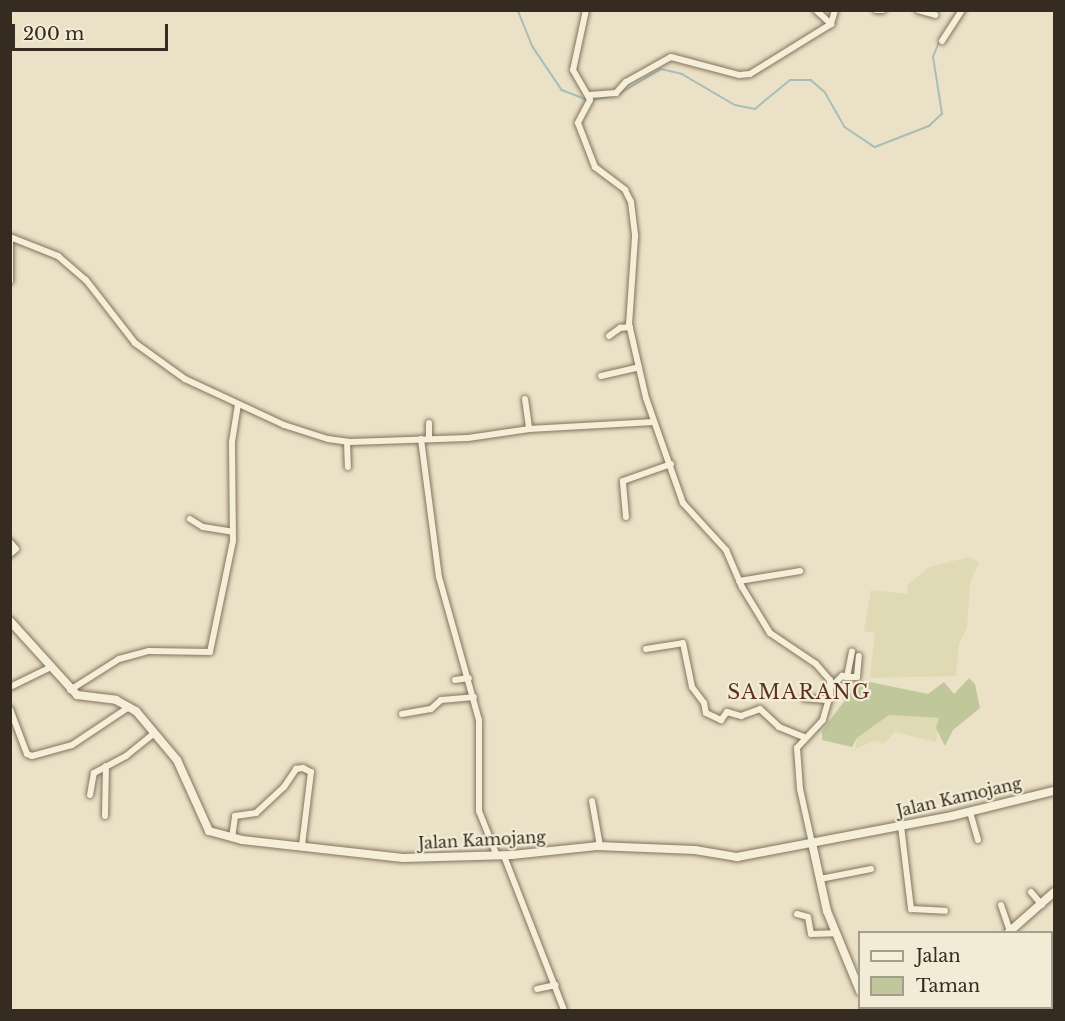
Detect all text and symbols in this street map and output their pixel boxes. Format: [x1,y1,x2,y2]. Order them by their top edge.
scale bar [15,12,171,50]
text: 200 m [23,23,84,45]
district label: SAMARANG [727,680,871,704]
street label: Jalan Kamojang [895,773,1023,821]
street label: Jalan Kamojang [418,827,546,853]
legend [858,931,1053,1009]
text: Jalan [916,945,961,967]
text: Taman [916,975,980,997]

